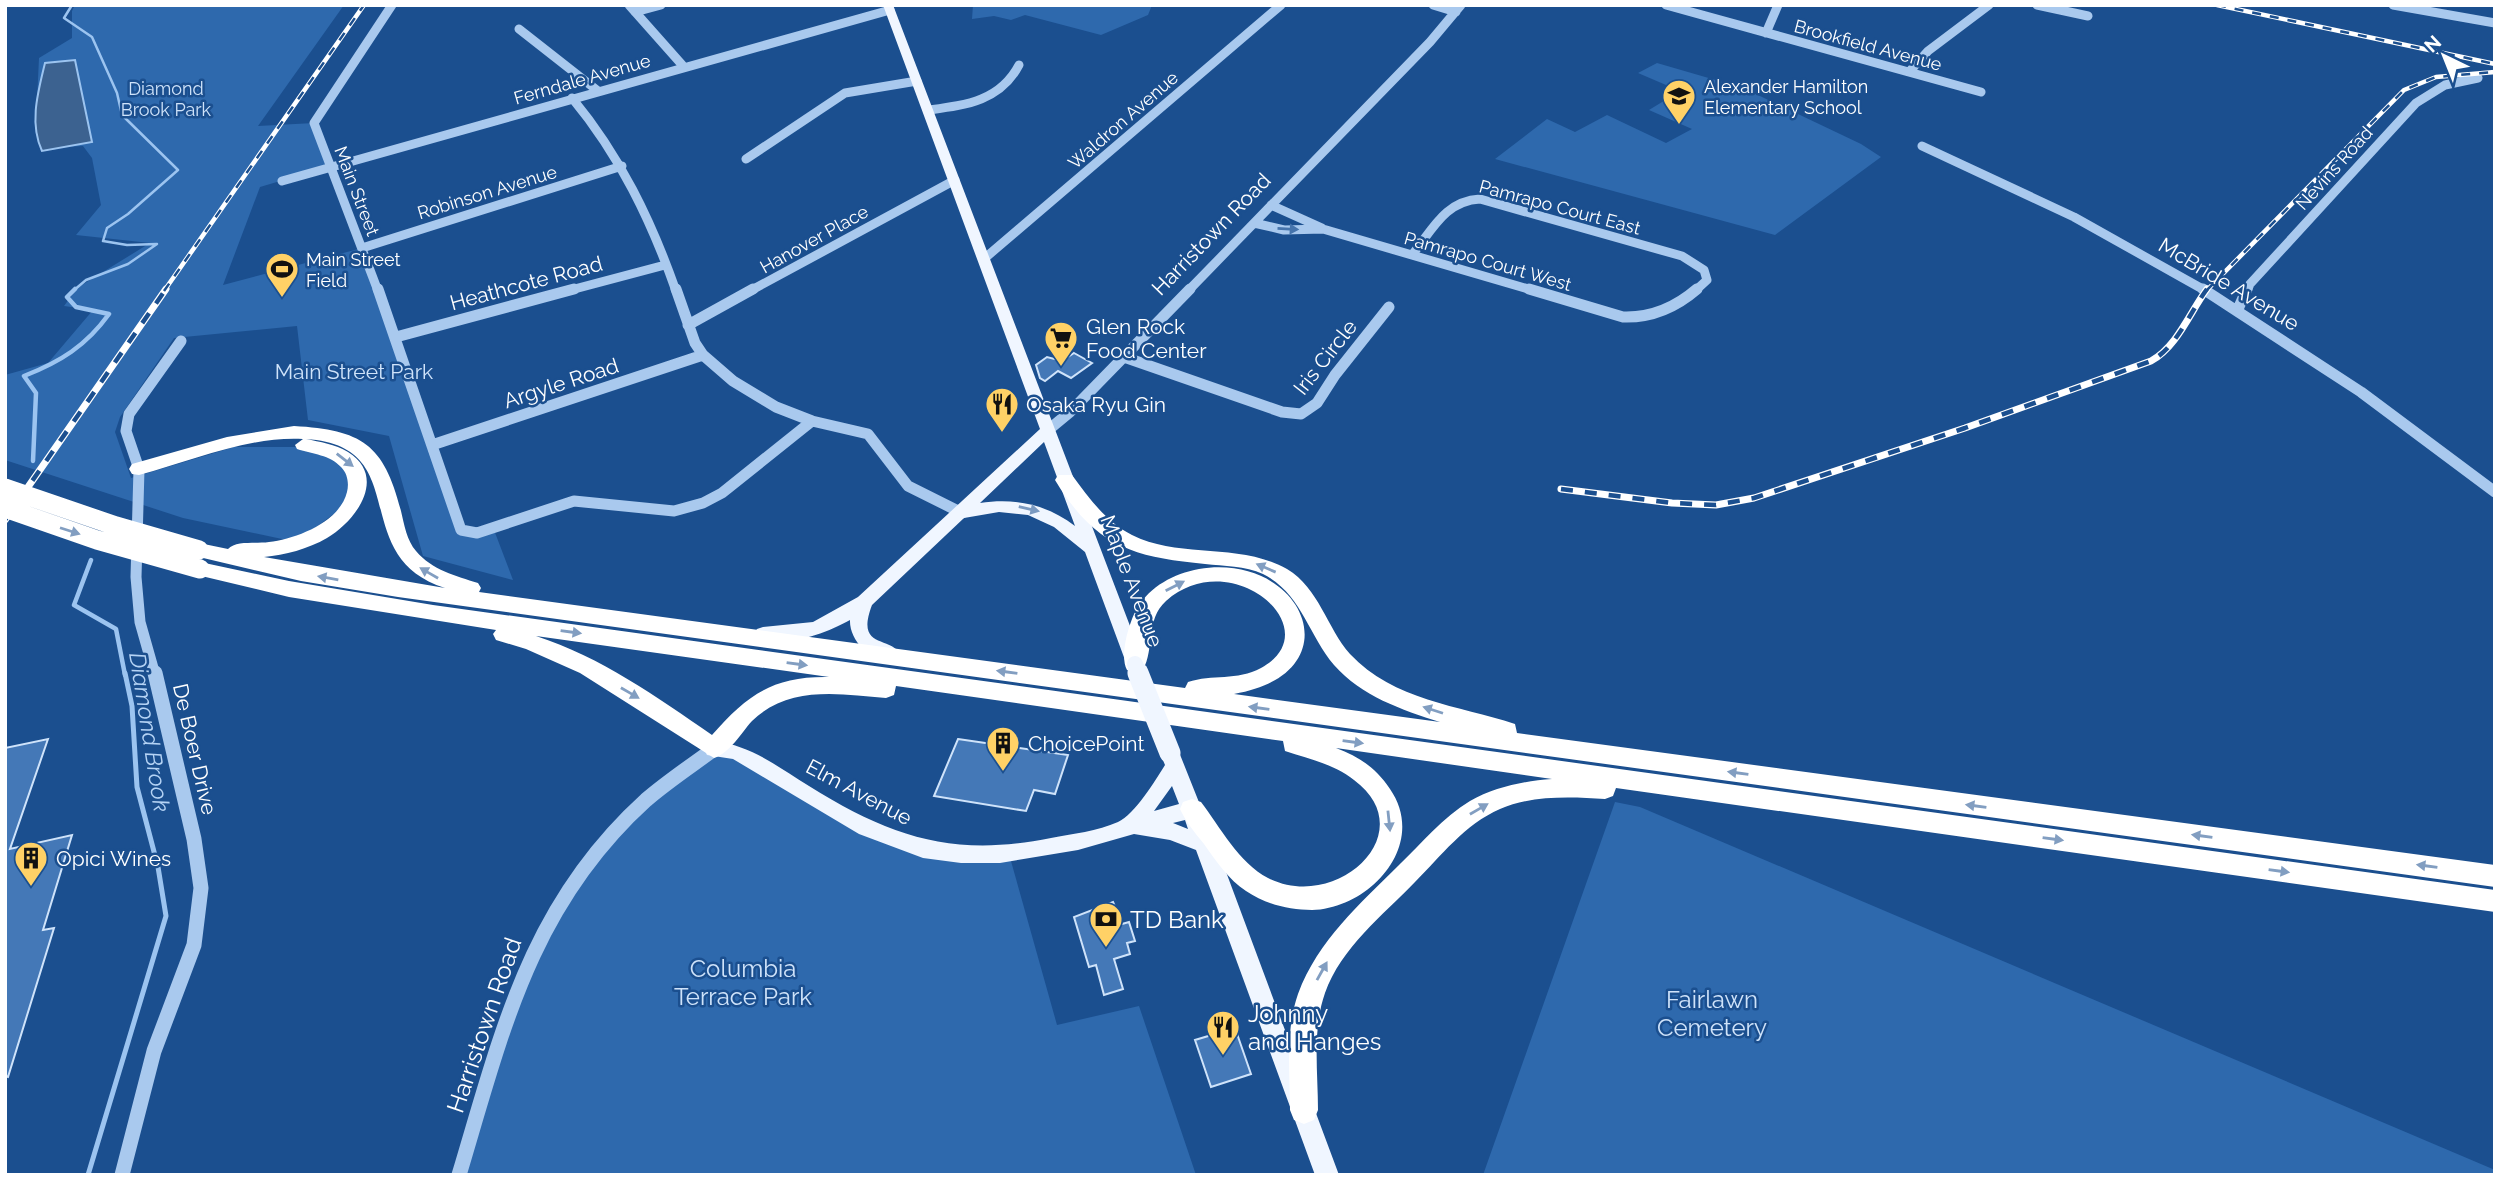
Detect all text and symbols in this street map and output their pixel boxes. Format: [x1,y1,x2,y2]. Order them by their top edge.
street label: Brookfield Avenue [1792,15,1944,75]
north arrow [2409,21,2479,91]
text: N [2420,31,2445,57]
street label: Ferndale Avenue [511,49,653,109]
street label: Waldron Avenue [1064,66,1182,173]
place label: Alexander Hamilton Elementary School [1704,76,1868,118]
school or university icon: Alexander Hamilton Elementary School [1660,77,1698,126]
park label: Diamond Brook Park [121,78,212,120]
street label: Nevins Road [2291,122,2377,214]
street label: Main Street [330,143,384,239]
street label: Robinson Avenue [415,161,560,223]
street label: Harristown Road [1146,168,1276,300]
street label: Pamrapo Court East [1477,175,1643,239]
street label: Hanover Place [756,200,872,277]
one-way arrow [1277,223,1299,234]
street label: Pamrapo Court West [1402,227,1574,295]
street label: McBride Avenue [2154,232,2304,336]
place label: Main Street Field [306,249,400,291]
sports icon: Main Street Field [263,250,301,299]
street label: Heathcote Road [447,251,605,315]
place label: Glen Rock Food Center [1086,314,1207,363]
street label: Iris Circle [1288,315,1362,399]
supermarket icon: Glen Rock Food Center [1042,319,1080,368]
street label: Argyle Road [500,353,622,413]
park label: Main Street Park [275,359,433,384]
restaurant icon: Osaka Ryu Gin [983,385,1021,434]
place label: Osaka Ryu Gin [1026,392,1166,417]
one-way arrow [335,453,353,468]
one-way arrow [1018,504,1040,515]
street label: Maple Avenue [1095,512,1169,650]
one-way arrow [59,526,80,537]
one-way arrow [1256,562,1276,574]
one-way arrow [420,567,439,579]
one-way arrow [317,572,339,583]
one-way arrow [1165,581,1185,592]
one-way arrow [561,627,583,638]
water label: Diamond Brook [124,650,176,814]
one-way arrow [786,659,808,670]
one-way arrow [995,667,1017,678]
street label: De Boer Drive [168,681,222,817]
one-way arrow [620,687,639,699]
one-way arrow [1248,702,1270,713]
one-way arrow [1423,704,1444,715]
building icon: ChoicePoint [984,724,1022,773]
place label: ChoicePoint [1028,731,1144,756]
one-way arrow [1342,737,1364,748]
street label: Elm Avenue [802,754,916,830]
one-way arrow [1727,767,1749,778]
one-way arrow [1965,800,1987,811]
one-way arrow [1469,803,1489,815]
one-way arrow [1384,810,1395,832]
one-way arrow [2191,830,2213,841]
one-way arrow [2042,834,2064,845]
building icon: Opici Wines [12,839,50,888]
place label: Opici Wines [56,846,171,871]
one-way arrow [2416,861,2438,872]
one-way arrow [2268,865,2290,876]
bank icon: TD Bank [1087,900,1125,949]
place label: TD Bank [1130,905,1224,934]
street label: Harristown Road [440,934,528,1116]
park label: Columbia Terrace Park [674,954,812,1011]
one-way arrow [1316,962,1328,981]
park label: Fairlawn Cemetery [1657,985,1767,1042]
place label: Johnny and Hanges [1248,999,1381,1056]
restaurant icon: Johnny and Hanges [1204,1008,1242,1057]

